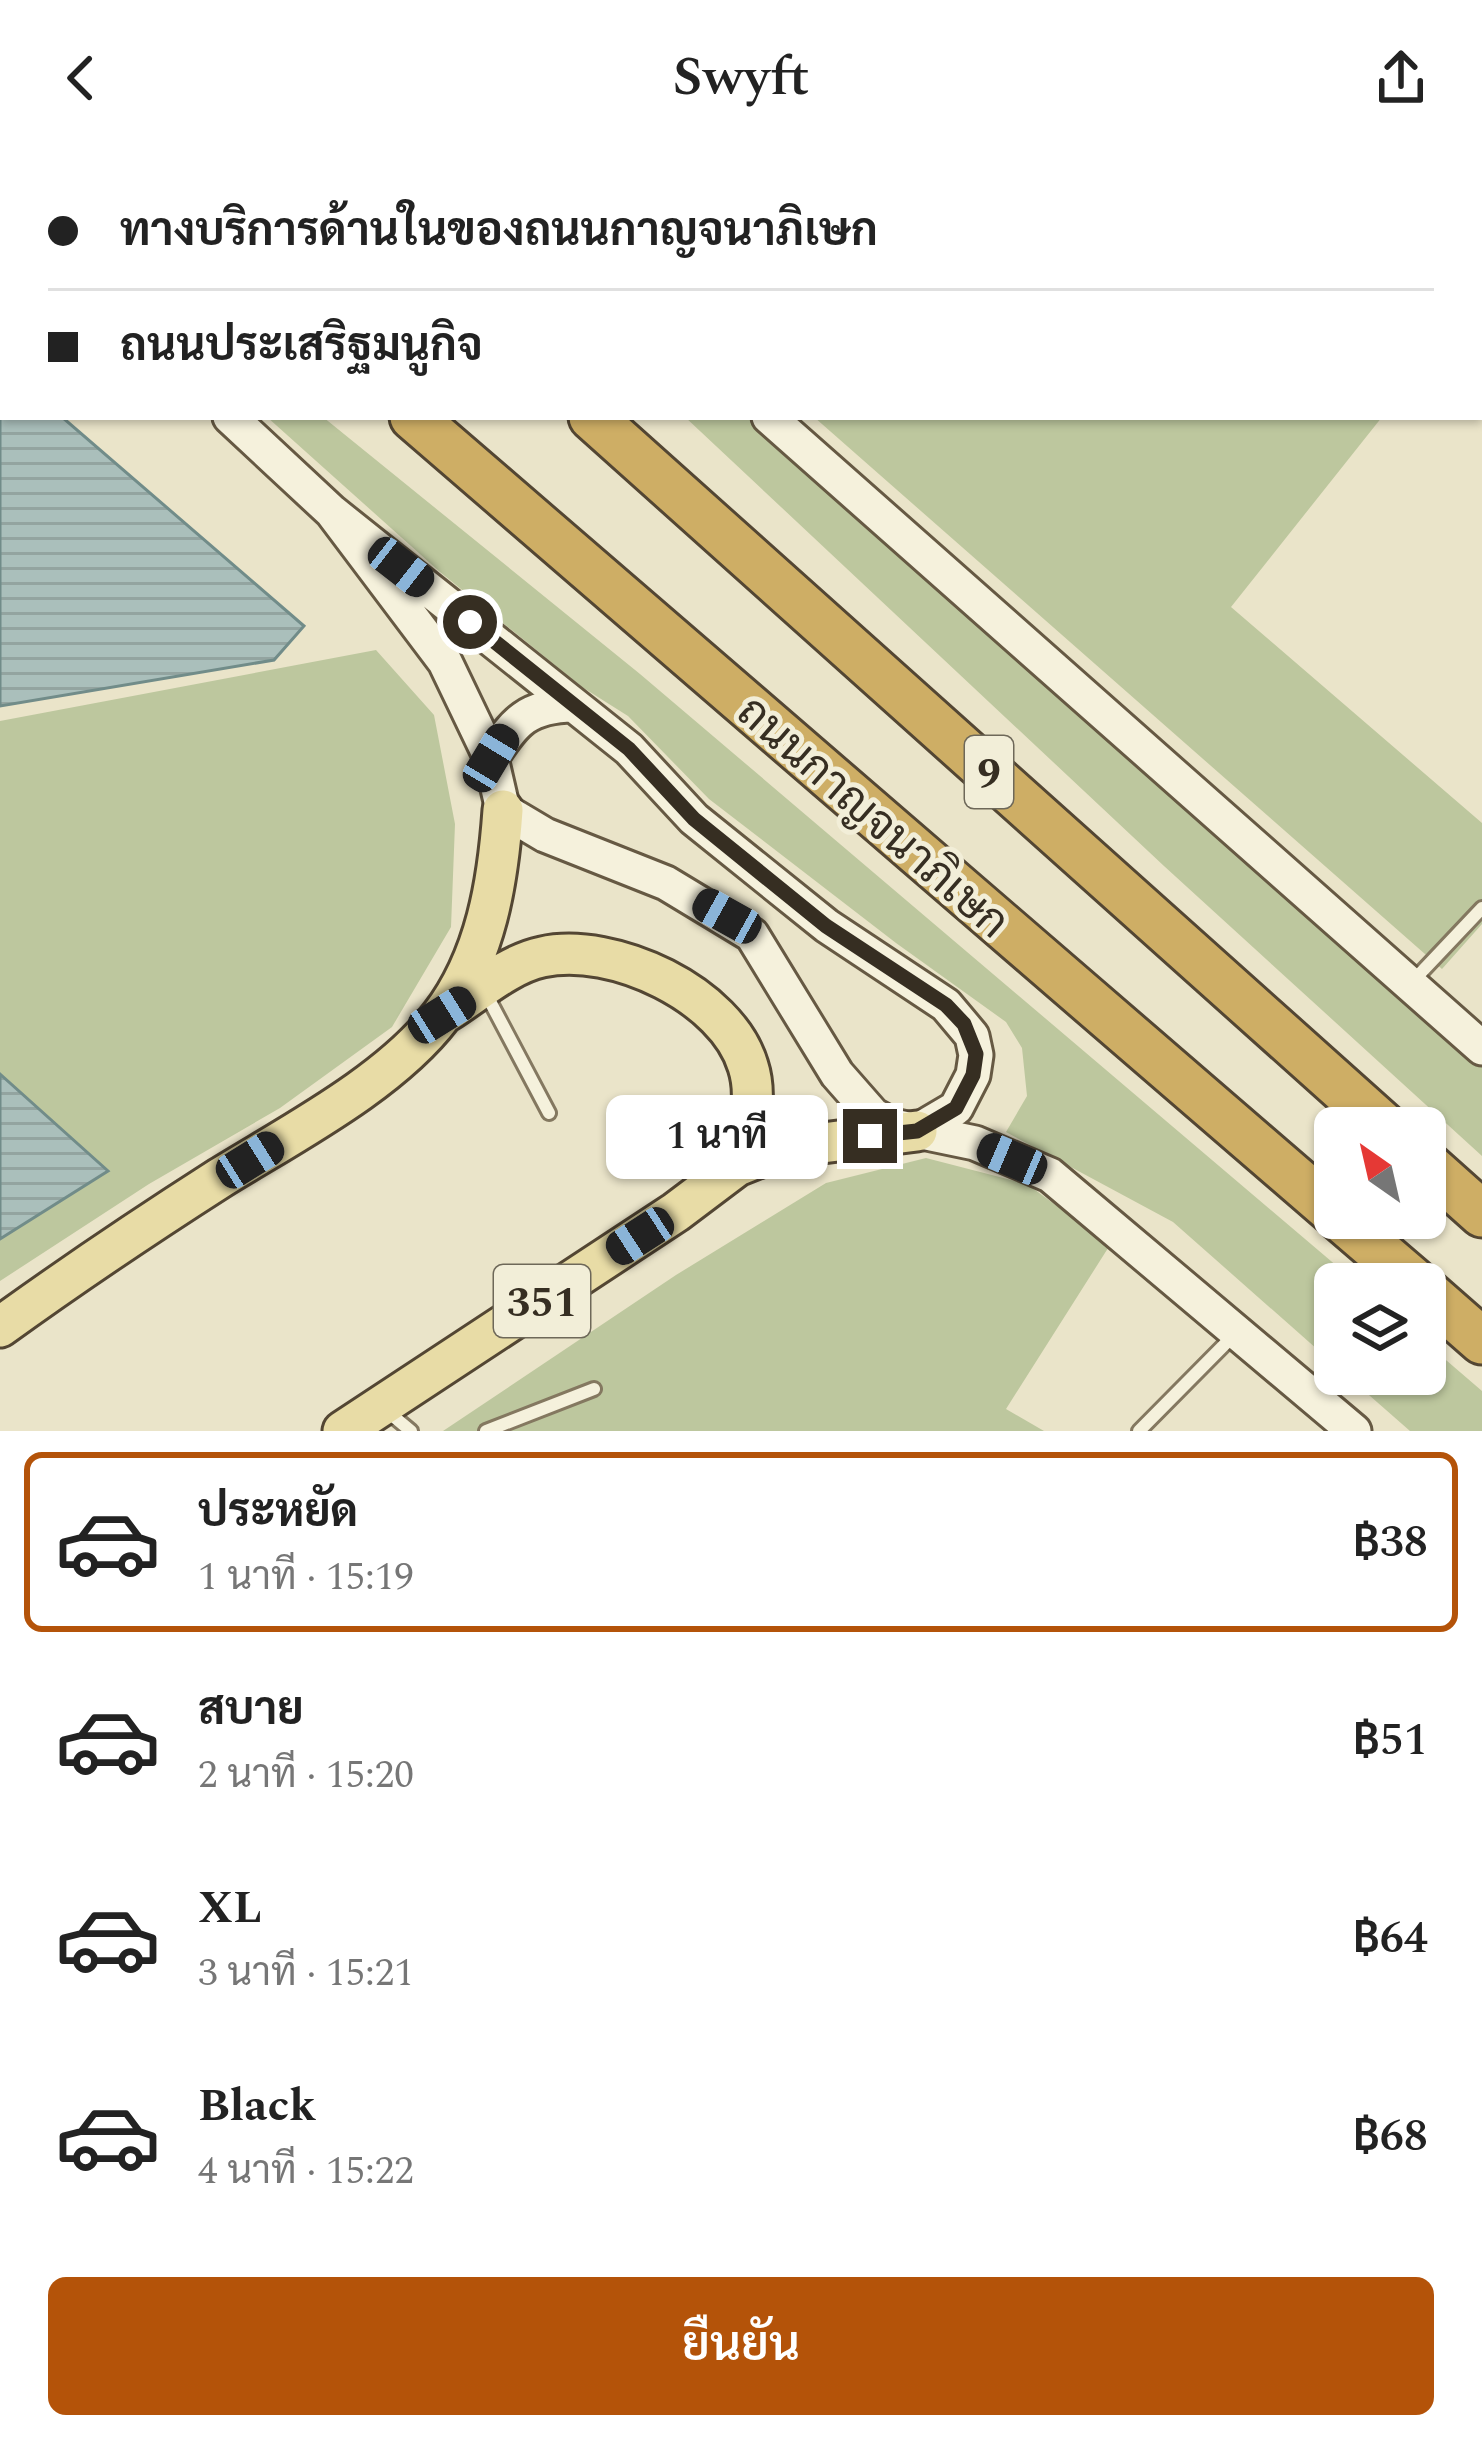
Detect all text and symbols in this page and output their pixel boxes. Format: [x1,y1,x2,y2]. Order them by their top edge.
text: Swyft [672,37,810,119]
icon: back [48,45,114,111]
icon: share [1368,45,1434,111]
text: ทางบริการด้านในของถนนกาญจนาภิเษก [120,197,878,266]
text: ถนนประเสริฐมนูกิจ [120,312,483,381]
car [362,531,440,603]
route start [443,595,497,649]
street label: ถนนกาญจนาภิเษก [721,680,1024,956]
car [457,718,525,798]
road number: 9 [965,736,1013,808]
car [687,883,767,949]
car [402,981,482,1049]
callout: 1 นาที [606,1094,828,1178]
text: 1 นาที [666,1107,768,1166]
north arrow [1314,1107,1446,1239]
map controls [1314,1107,1446,1395]
route end [843,1109,897,1163]
car [210,1126,290,1194]
car [972,1128,1052,1190]
car [600,1201,680,1271]
button: layers [1314,1263,1446,1395]
road number: 351 [494,1265,590,1337]
text: ประหยัด [198,1478,358,1547]
icon: car [54,1488,162,1596]
text: ฿38 [1353,1508,1428,1577]
text: 1 นาที · 15:19 [198,1548,414,1607]
text: สบาย [198,1676,304,1745]
icon: car [54,1686,162,1794]
text: ฿51 [1353,1706,1428,1775]
text: 2 นาที · 15:20 [198,1746,414,1805]
text: XL [198,1874,262,1943]
icon: car [54,1884,162,1992]
text: ฿64 [1353,1904,1428,1973]
text: 3 นาที · 15:21 [198,1944,414,2003]
text: Black [198,2072,316,2141]
icon: car [54,2082,162,2190]
text: ฿68 [1353,2102,1428,2171]
text: 4 นาที · 15:22 [198,2142,414,2201]
button: ยืนยัน [48,2277,1434,2415]

